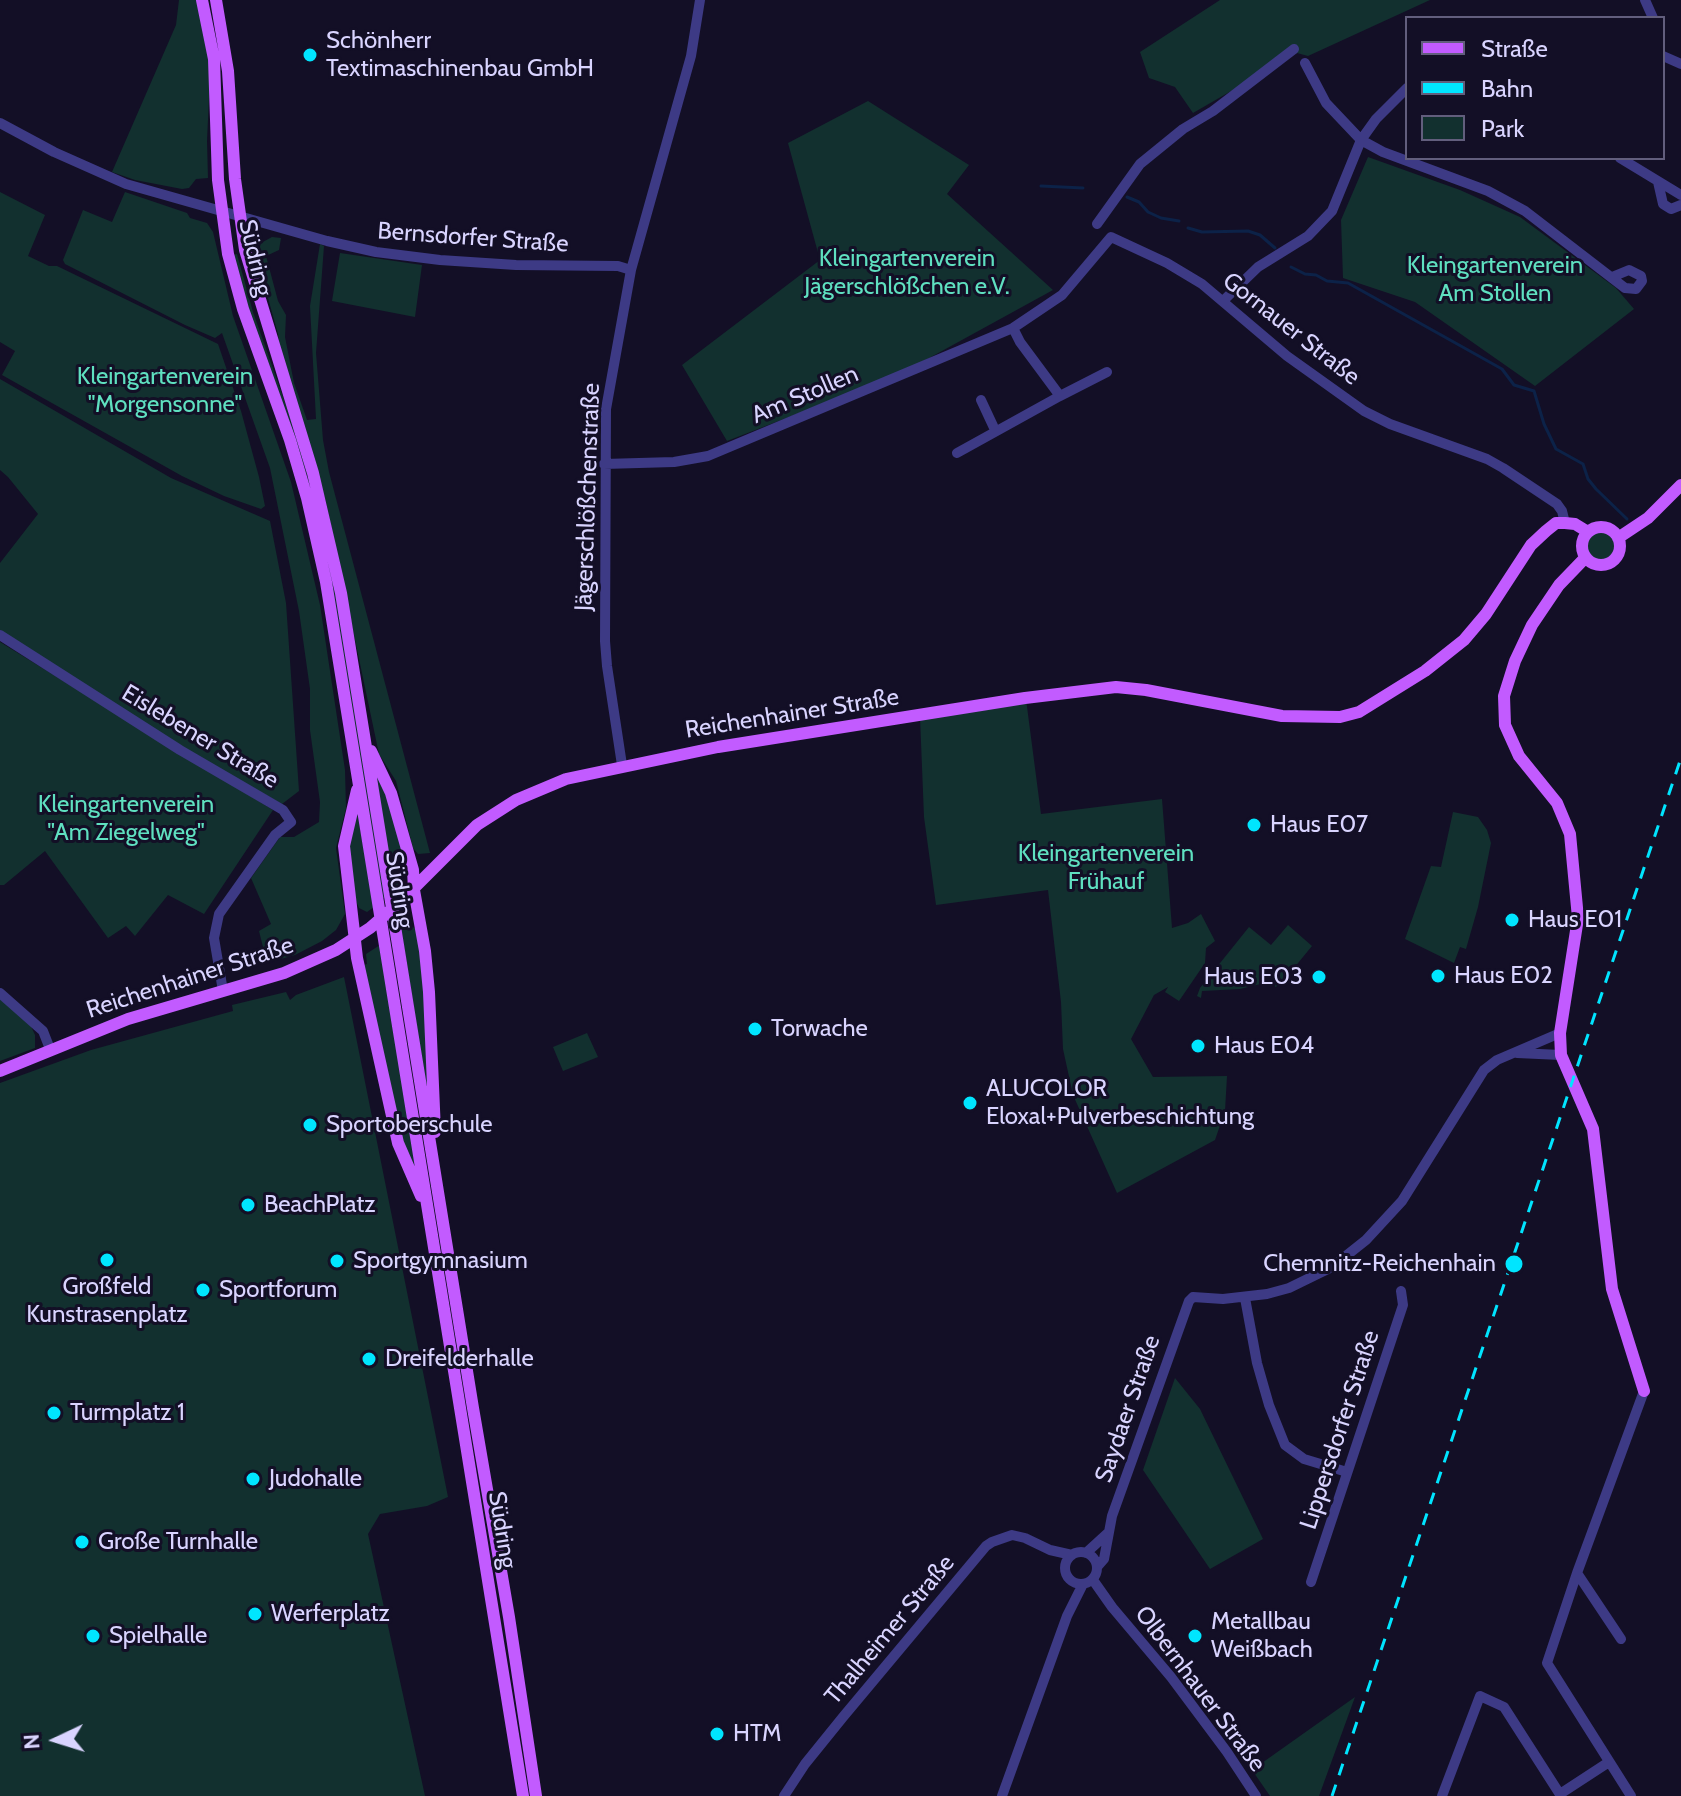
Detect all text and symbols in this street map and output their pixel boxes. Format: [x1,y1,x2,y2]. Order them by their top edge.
legend [1405,16,1665,160]
place label: Schönherr Textimaschinenbau GmbH [326,27,594,83]
text: Straße [1481,34,1548,63]
marker: Schönherr Textimaschinenbau GmbH [301,46,319,64]
text: Bahn [1481,74,1533,103]
text: Park [1481,114,1524,143]
street label: Südring [232,217,278,299]
street label: Bernsdorfer Straße [377,217,569,259]
park label: Kleingartenverein Jägerschlößchen e.V. [804,245,1010,301]
park label: Kleingartenverein Am Stollen [1407,252,1583,308]
street label: Gornauer Straße [1217,266,1365,392]
street label: Am Stollen [747,360,863,430]
park label: Kleingartenverein "Morgensonne" [77,363,253,419]
street label: Jägerschlößchenstraße [570,383,606,611]
street label: Eislebener Straße [116,679,284,795]
street label: Reichenhainer Straße [683,683,901,745]
park label: Kleingartenverein "Am Ziegelweg" [38,791,214,847]
place label: Haus E07 [1270,811,1368,839]
marker: Haus E07 [1245,816,1263,834]
park label: Kleingartenverein Frühauf [1018,840,1194,896]
street label: Südring [379,849,419,931]
place label: Haus E01 [1528,906,1622,934]
marker: Haus E01 [1503,911,1521,929]
street label: Reichenhainer Straße [83,931,297,1025]
place label: Haus E02 [1454,962,1553,990]
place label: Haus E03 [1204,963,1303,991]
marker: Haus E02 [1429,967,1447,985]
marker: Haus E03 [1310,968,1328,986]
place label: Torwache [771,1015,868,1043]
marker: Torwache [746,1020,764,1038]
place label: Haus E04 [1214,1032,1314,1060]
marker: Haus E04 [1189,1037,1207,1055]
place label: ALUCOLOR Eloxal+Pulverbeschichtung [986,1075,1254,1131]
marker: ALUCOLOR Eloxal+Pulverbeschichtung [961,1094,979,1112]
place label: Sportoberschule [326,1111,493,1139]
marker: Sportoberschule [301,1116,319,1134]
place label: BeachPlatz [264,1191,376,1219]
marker: BeachPlatz [239,1196,257,1214]
place label: Sportgymnasium [353,1247,528,1275]
place label: Chemnitz-Reichenhain [1263,1250,1496,1278]
marker: Großfeld Kunstrasenplatz [98,1251,116,1269]
marker: Sportgymnasium [328,1252,346,1270]
marker: Chemnitz-Reichenhain [1503,1253,1525,1275]
place label: Großfeld Kunstrasenplatz [26,1273,188,1329]
place label: Sportforum [219,1276,337,1304]
marker: Sportforum [194,1281,212,1299]
street label: Lippersdorfer Straße [1294,1327,1386,1533]
street label: Saydaer Straße [1089,1332,1167,1486]
place label: Dreifelderhalle [385,1345,534,1373]
marker: Dreifelderhalle [360,1350,378,1368]
place label: Turmplatz 1 [70,1399,185,1427]
marker: Turmplatz 1 [45,1404,63,1422]
place label: Judohalle [269,1465,362,1493]
marker: Judohalle [244,1470,262,1488]
street label: Südring [482,1489,522,1571]
place label: Große Turnhalle [98,1528,258,1556]
marker: Große Turnhalle [73,1533,91,1551]
street label: Thalheimer Straße [819,1549,961,1711]
place label: Werferplatz [271,1600,390,1628]
street label: Olbernhauer Straße [1128,1601,1272,1777]
marker: Werferplatz [246,1605,264,1623]
place label: Metallbau Weißbach [1211,1608,1313,1664]
place label: Spielhalle [109,1622,207,1650]
marker: Spielhalle [84,1627,102,1645]
marker: Metallbau Weißbach [1186,1627,1204,1645]
north arrow [16,1700,96,1780]
place label: HTM [733,1720,782,1748]
marker: HTM [708,1725,726,1743]
text: N [18,1733,46,1750]

